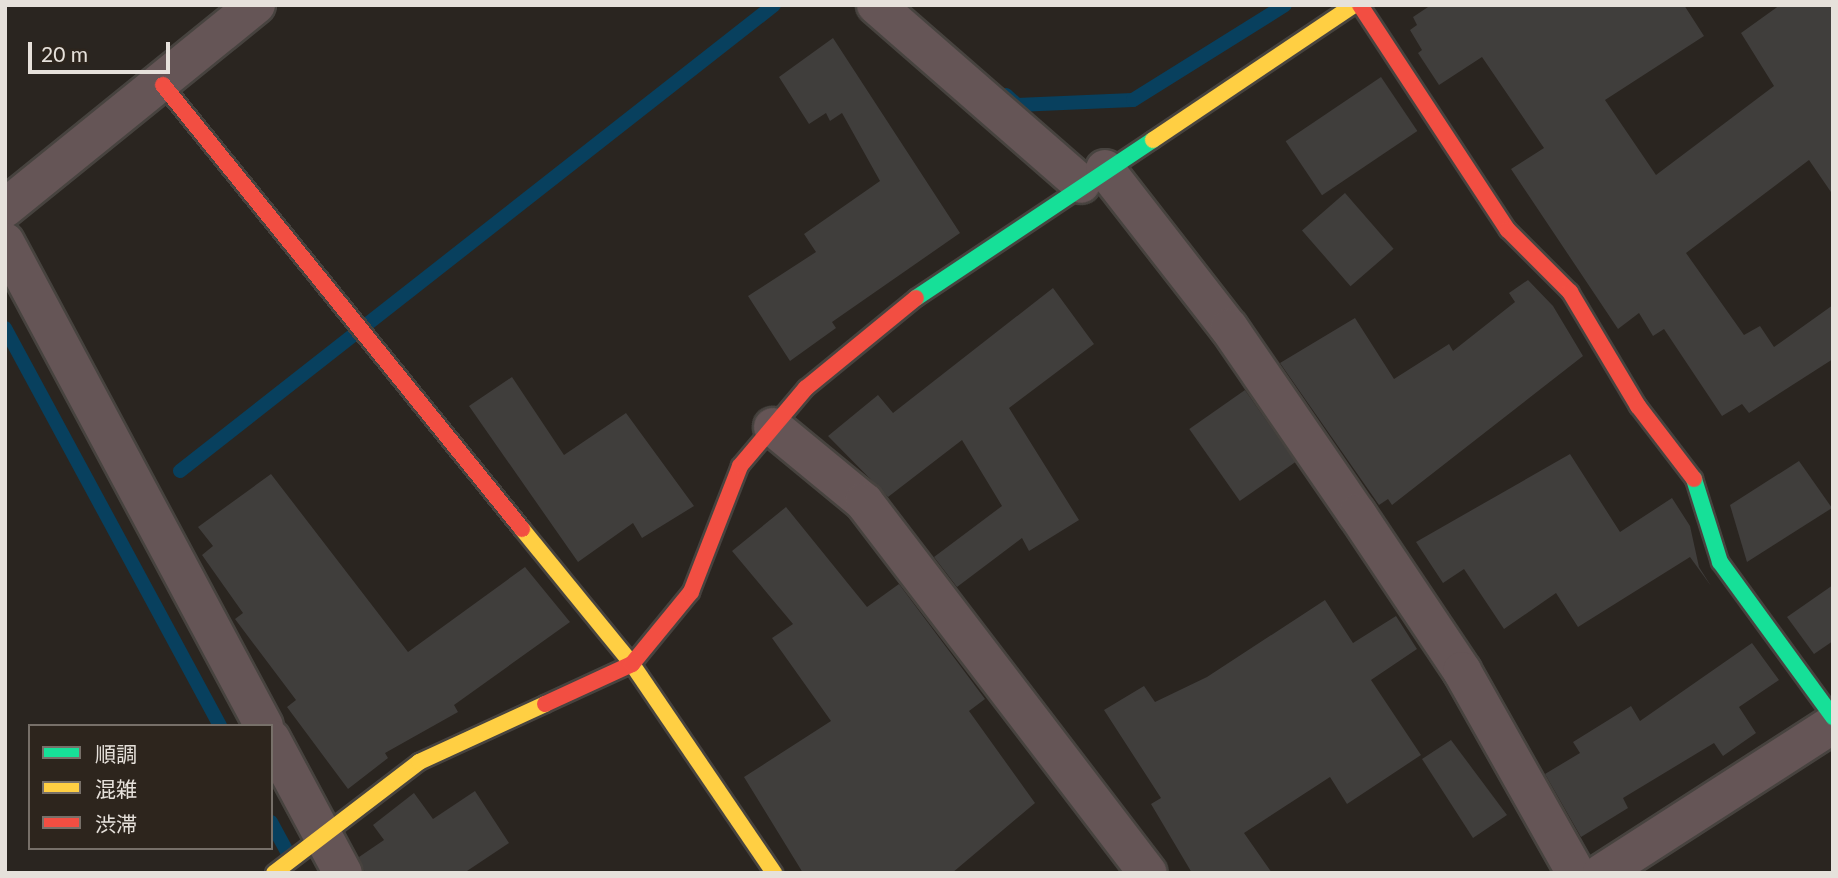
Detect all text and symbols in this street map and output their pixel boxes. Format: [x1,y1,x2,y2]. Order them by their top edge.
scale bar [32,28,173,72]
text: 20 m [41,41,88,66]
legend [28,724,273,850]
text: 順調 [95,741,137,766]
text: 混雑 [95,776,137,801]
text: 渋滞 [95,811,137,836]

